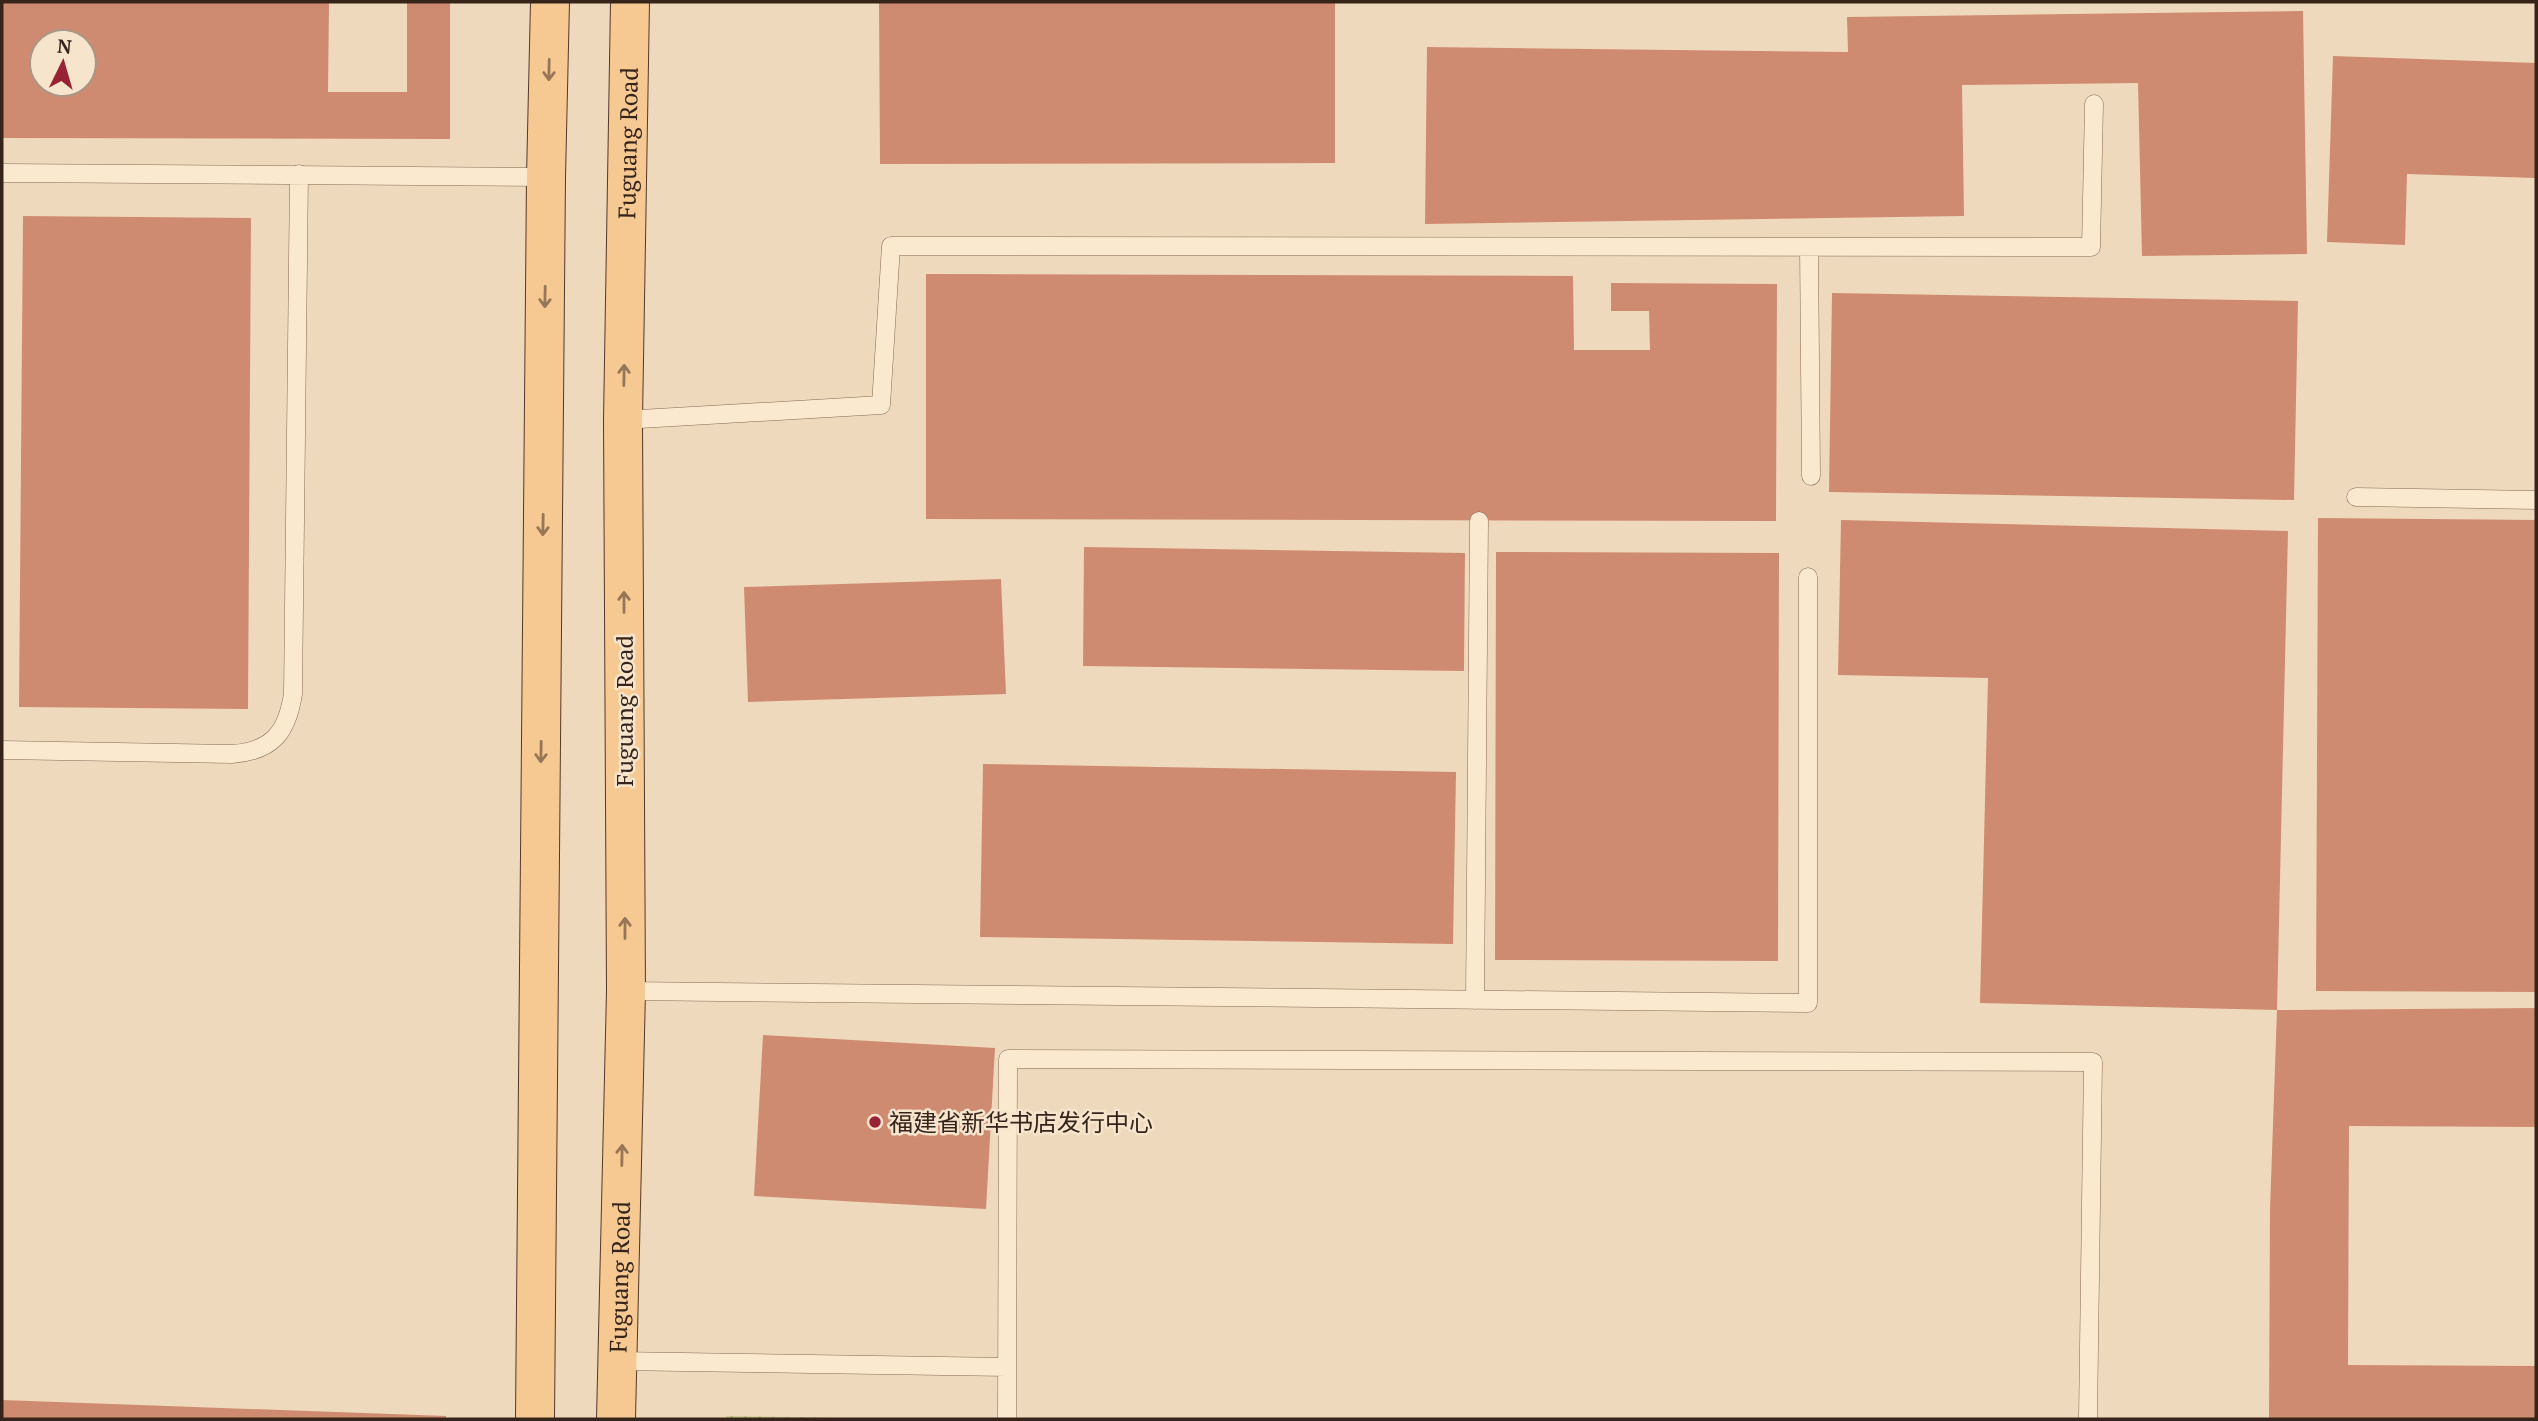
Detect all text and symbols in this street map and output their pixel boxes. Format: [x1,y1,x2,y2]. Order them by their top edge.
north arrow [28,28,98,98]
text: N [56,32,73,59]
one-way arrow [542,58,555,81]
street label: Fuguang Road [610,67,645,219]
one-way arrow [538,286,552,309]
one-way arrow [617,363,631,386]
one-way arrow [536,513,550,536]
one-way arrow [617,591,631,614]
street label: Fuguang Road [608,635,640,787]
one-way arrow [534,741,548,764]
one-way arrow [618,916,632,939]
place label: 福建省新华书店发行中心 [889,1106,1153,1138]
marker: 福建省新华书店发行中心 [867,1114,883,1130]
one-way arrow [615,1144,628,1167]
street label: Fuguang Road [602,1201,637,1353]

